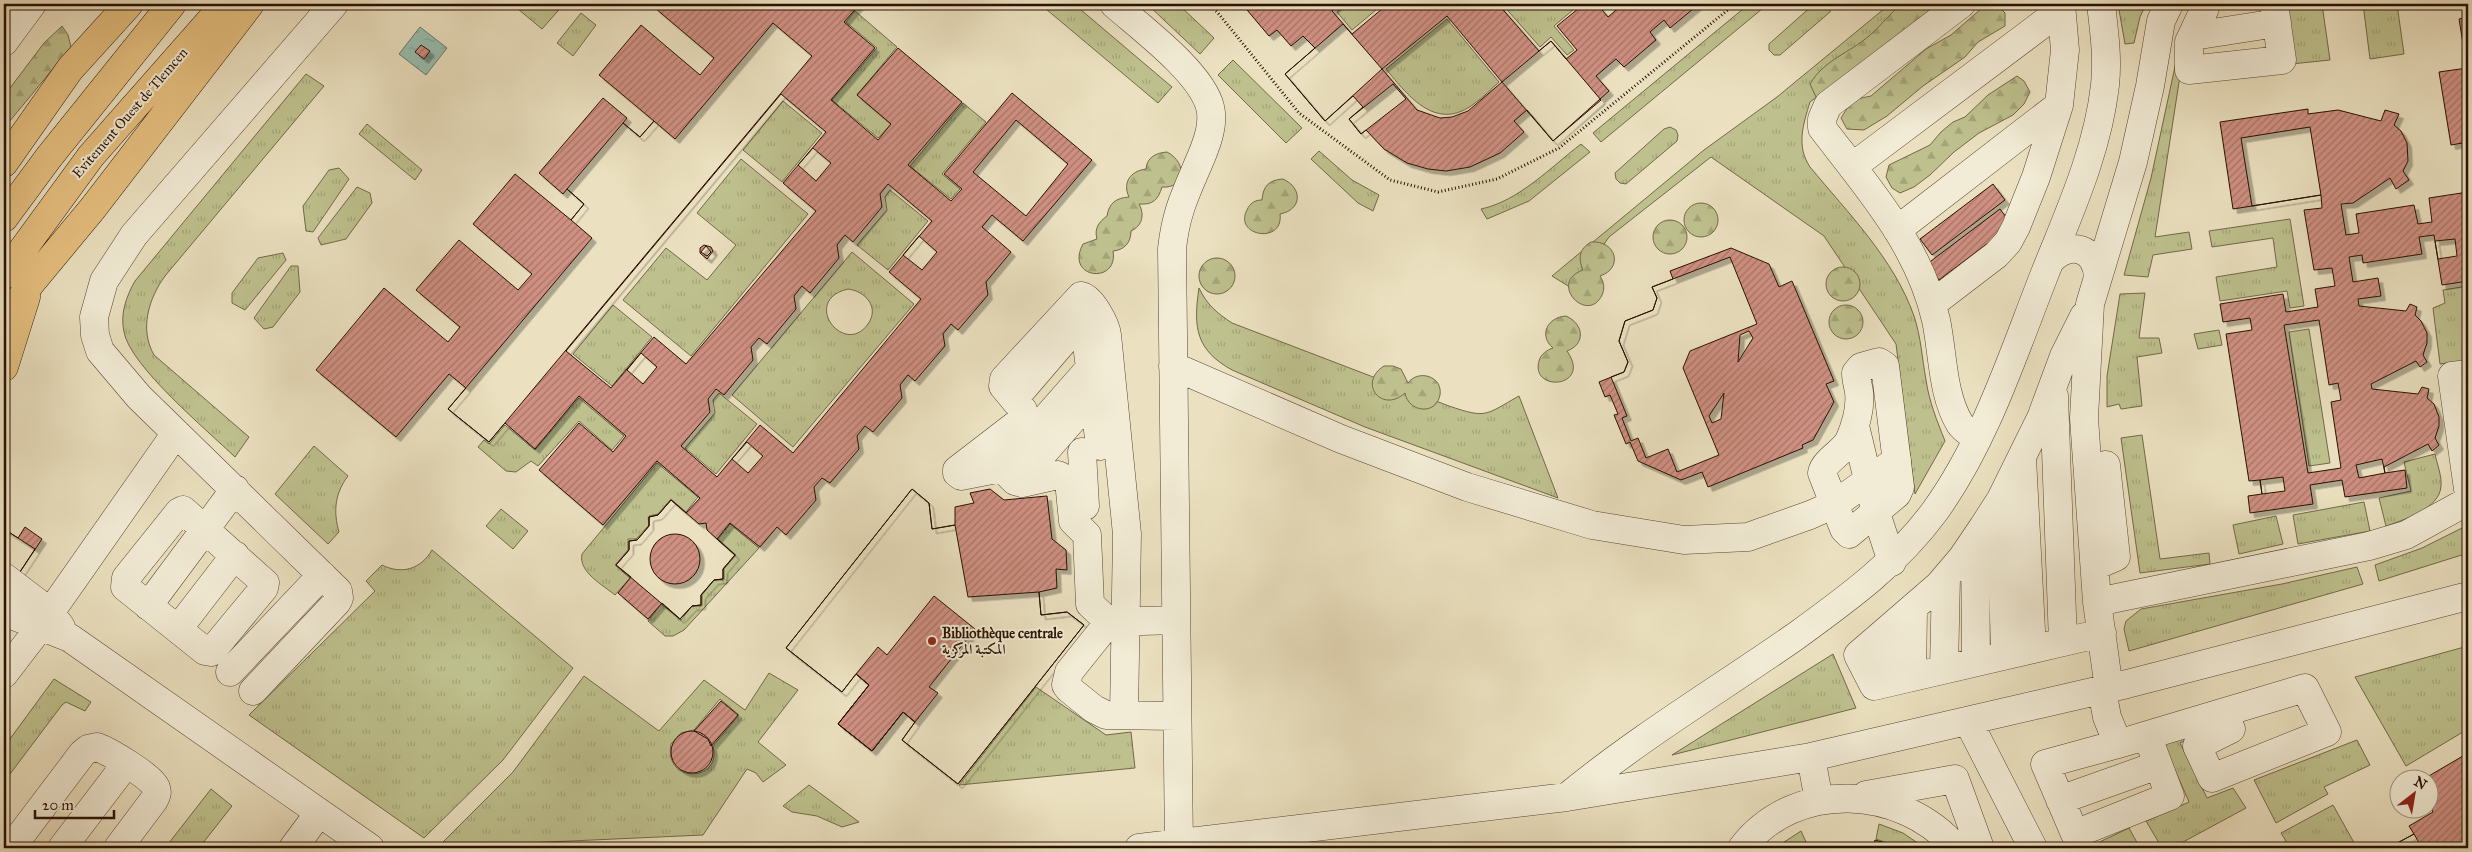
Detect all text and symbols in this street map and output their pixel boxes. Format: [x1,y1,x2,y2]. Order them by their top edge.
street label: Evitement Ouest de Tlemcen [69,44,192,182]
place label: Bibliothèque centrale المكتبة المركزية [942,625,1063,659]
marker: Bibliothèque centrale المكتبة المركزية [926,635,938,647]
north arrow [2390,770,2440,820]
text: N [2411,773,2430,794]
scale bar [35,787,114,819]
text: 20 m [42,796,74,814]

